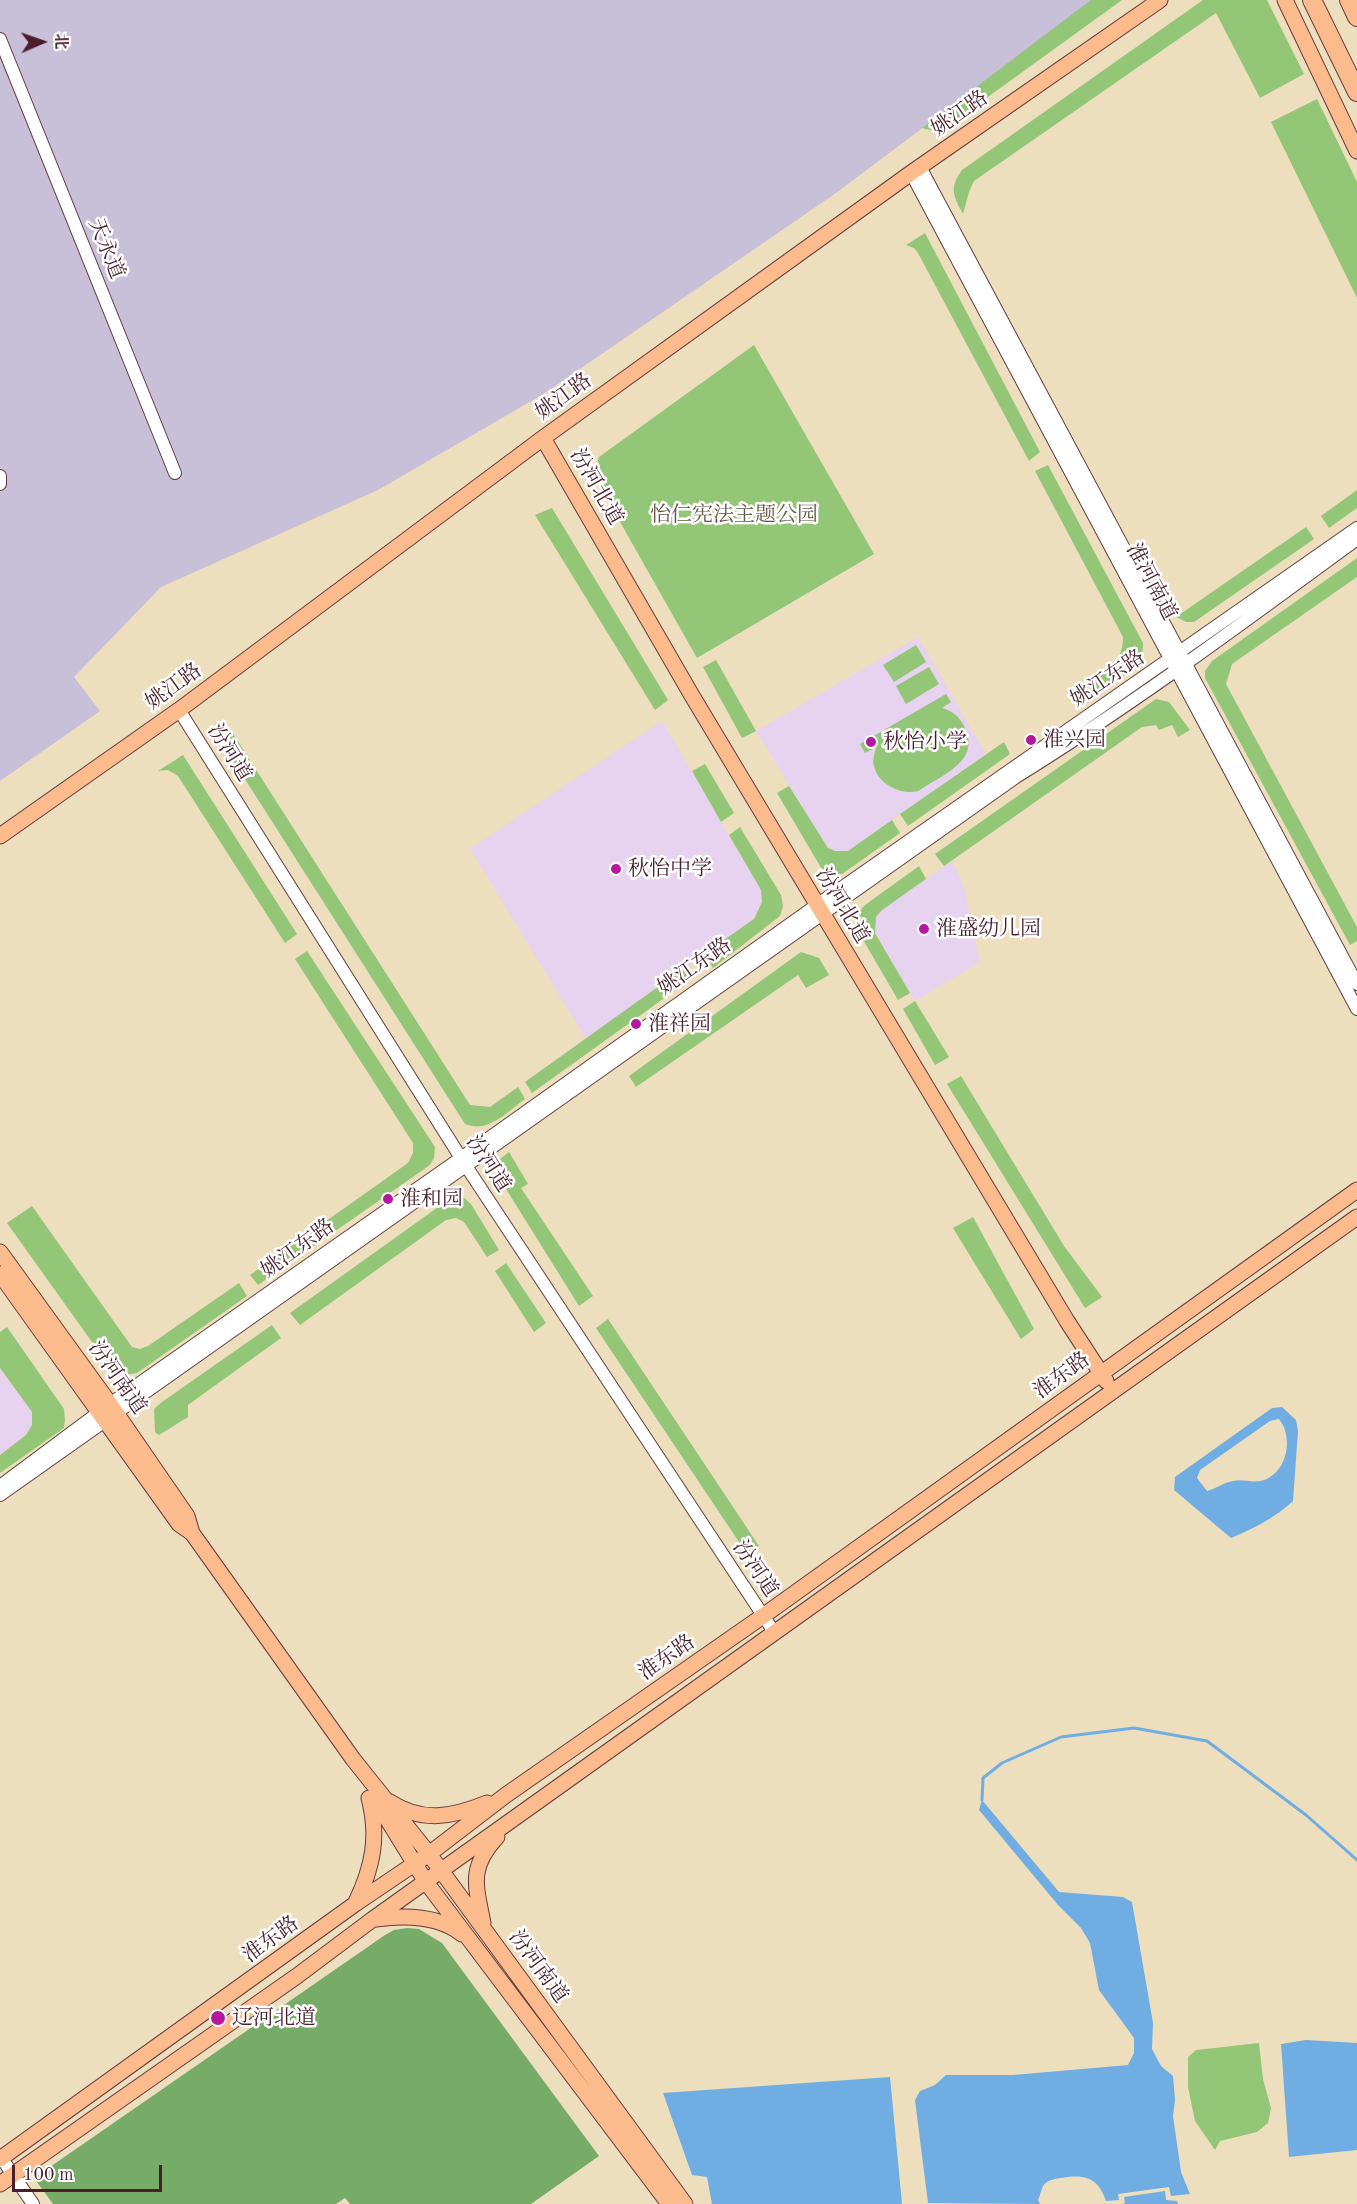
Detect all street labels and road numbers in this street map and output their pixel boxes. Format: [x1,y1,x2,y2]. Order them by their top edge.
street label: 姚江路 [927,86,993,142]
street label: 天永道 [83,215,129,283]
street label: 姚江路 [531,368,597,426]
street label: 汾河北道 [564,444,628,530]
street label: 淮河南道 [1120,539,1182,625]
street label: 姚江东路 [1066,645,1150,713]
street label: 姚江路 [141,658,207,716]
street label: 汾河道 [202,720,256,786]
street label: 汾河北道 [810,864,874,948]
street label: 姚江东路 [653,933,737,1001]
street label: 汾河道 [460,1131,516,1197]
street label: 姚江东路 [257,1214,339,1284]
street label: 汾河南道 [83,1336,151,1420]
street label: 淮东路 [1029,1347,1095,1405]
street label: 汾河道 [727,1536,783,1602]
street label: 淮东路 [634,1630,700,1686]
street label: 淮东路 [238,1911,304,1969]
street label: 汾河南道 [503,1926,573,2008]

